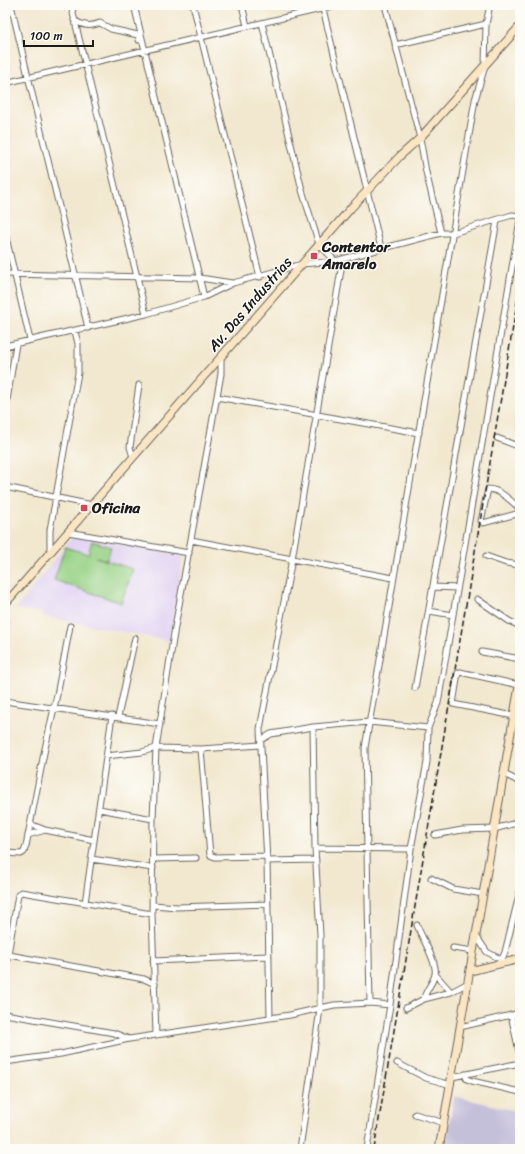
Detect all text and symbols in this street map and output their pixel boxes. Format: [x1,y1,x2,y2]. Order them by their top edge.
scale bar [24,22,93,48]
text: 100 m [30,25,63,47]
place label: Contentor Amarelo [321,234,391,277]
street label: Av. Das Industrias [200,250,299,358]
marker: Contentor Amarelo [309,251,319,261]
place label: Oficina [91,495,141,521]
marker: Oficina [79,503,89,513]

